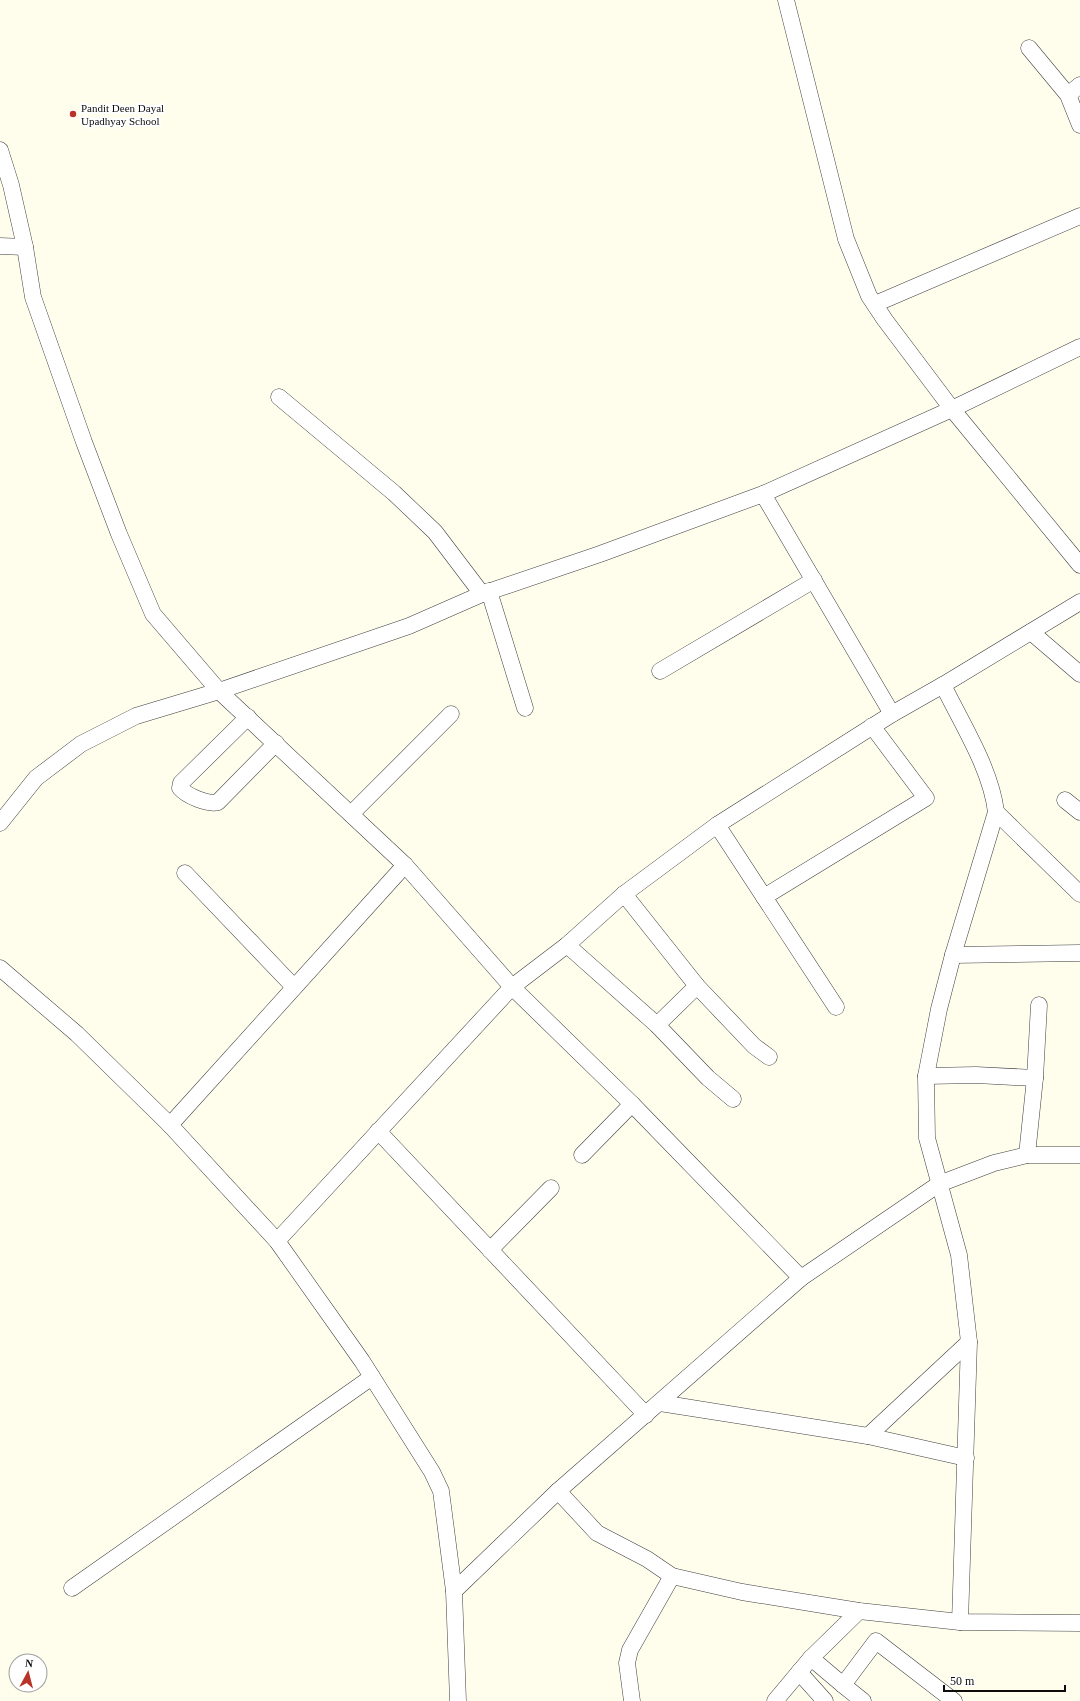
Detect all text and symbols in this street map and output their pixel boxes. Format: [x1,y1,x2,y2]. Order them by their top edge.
place label: Pandit Deen Dayal Upadhyay School [81,102,164,127]
marker: Pandit Deen Dayal Upadhyay School [68,109,78,119]
north arrow [8,1653,48,1693]
text: N [25,1657,34,1670]
scale bar [944,1667,1065,1693]
text: 50 m [950,1674,975,1688]

